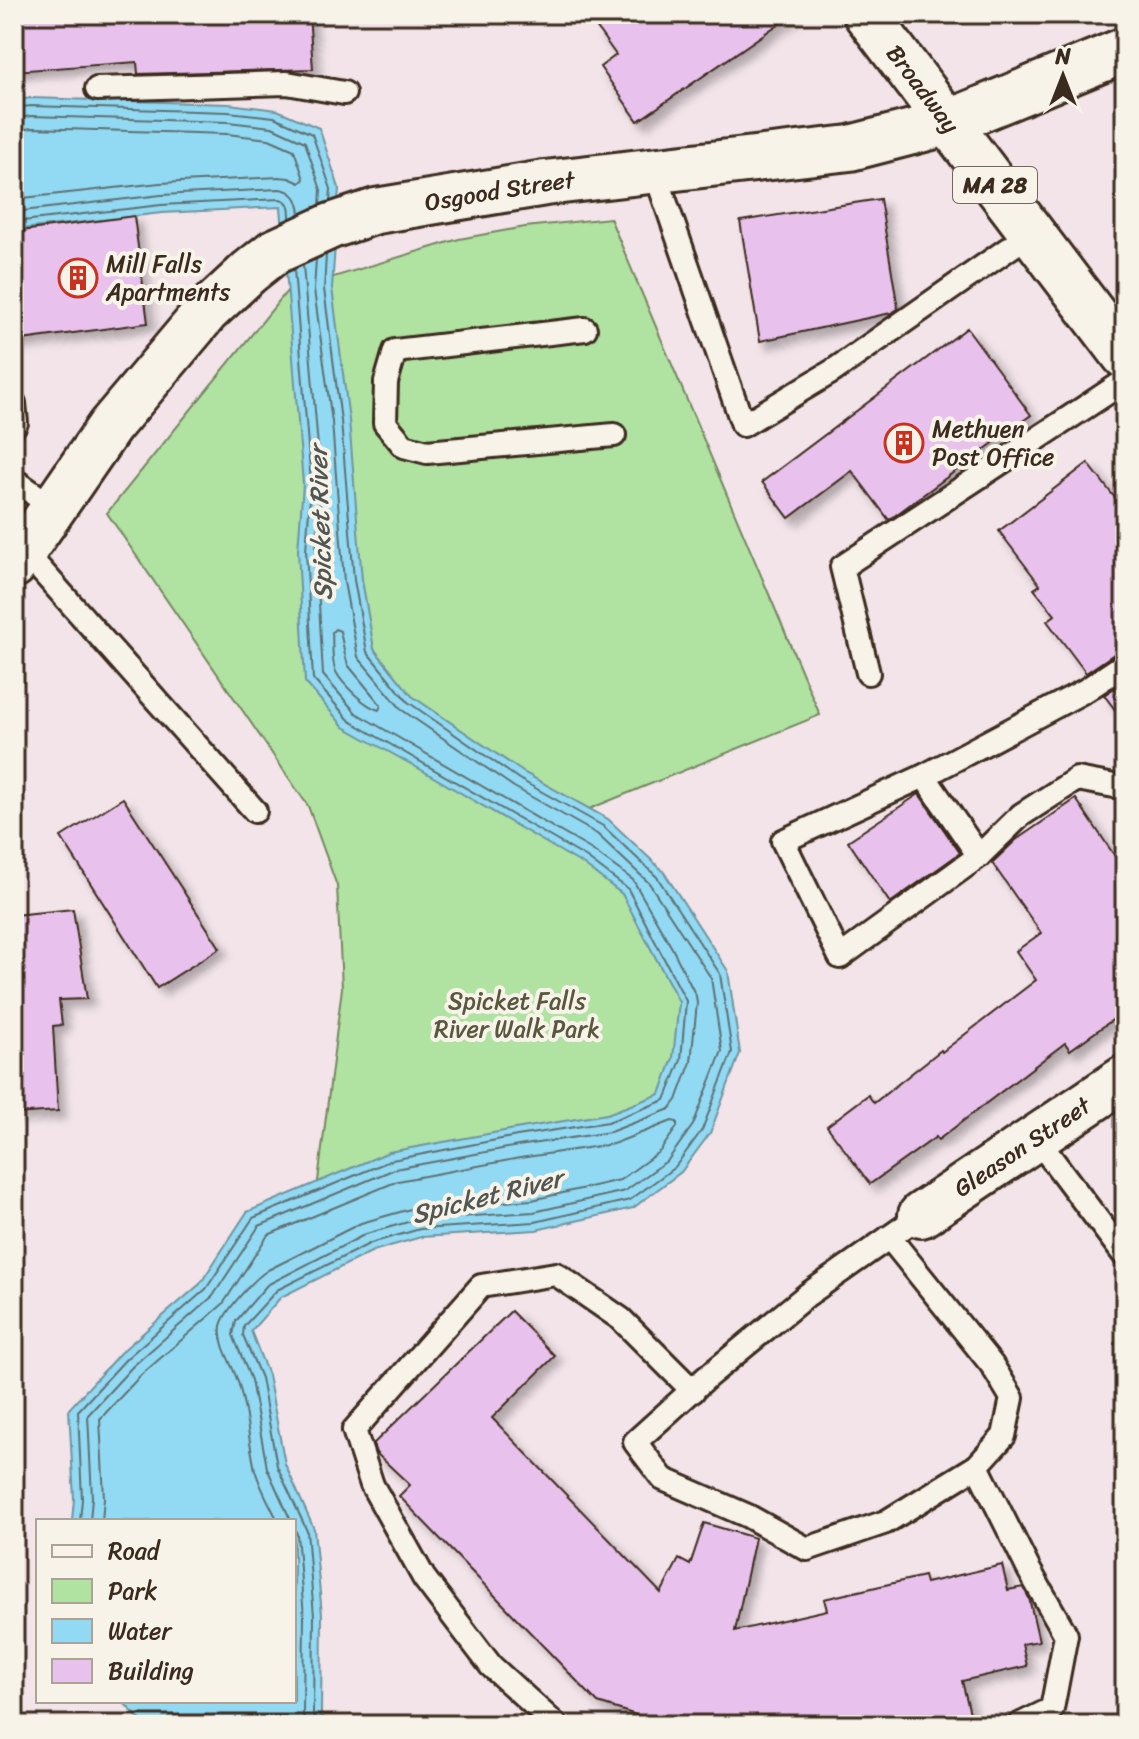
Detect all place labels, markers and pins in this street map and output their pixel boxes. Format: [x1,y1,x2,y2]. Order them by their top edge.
place label: Mill Falls Apartments [105,243,231,313]
building icon: Mill Falls Apartments [57,257,99,299]
place label: Methuen Post Office [932,408,1054,478]
building icon: Methuen Post Office [883,422,925,464]

